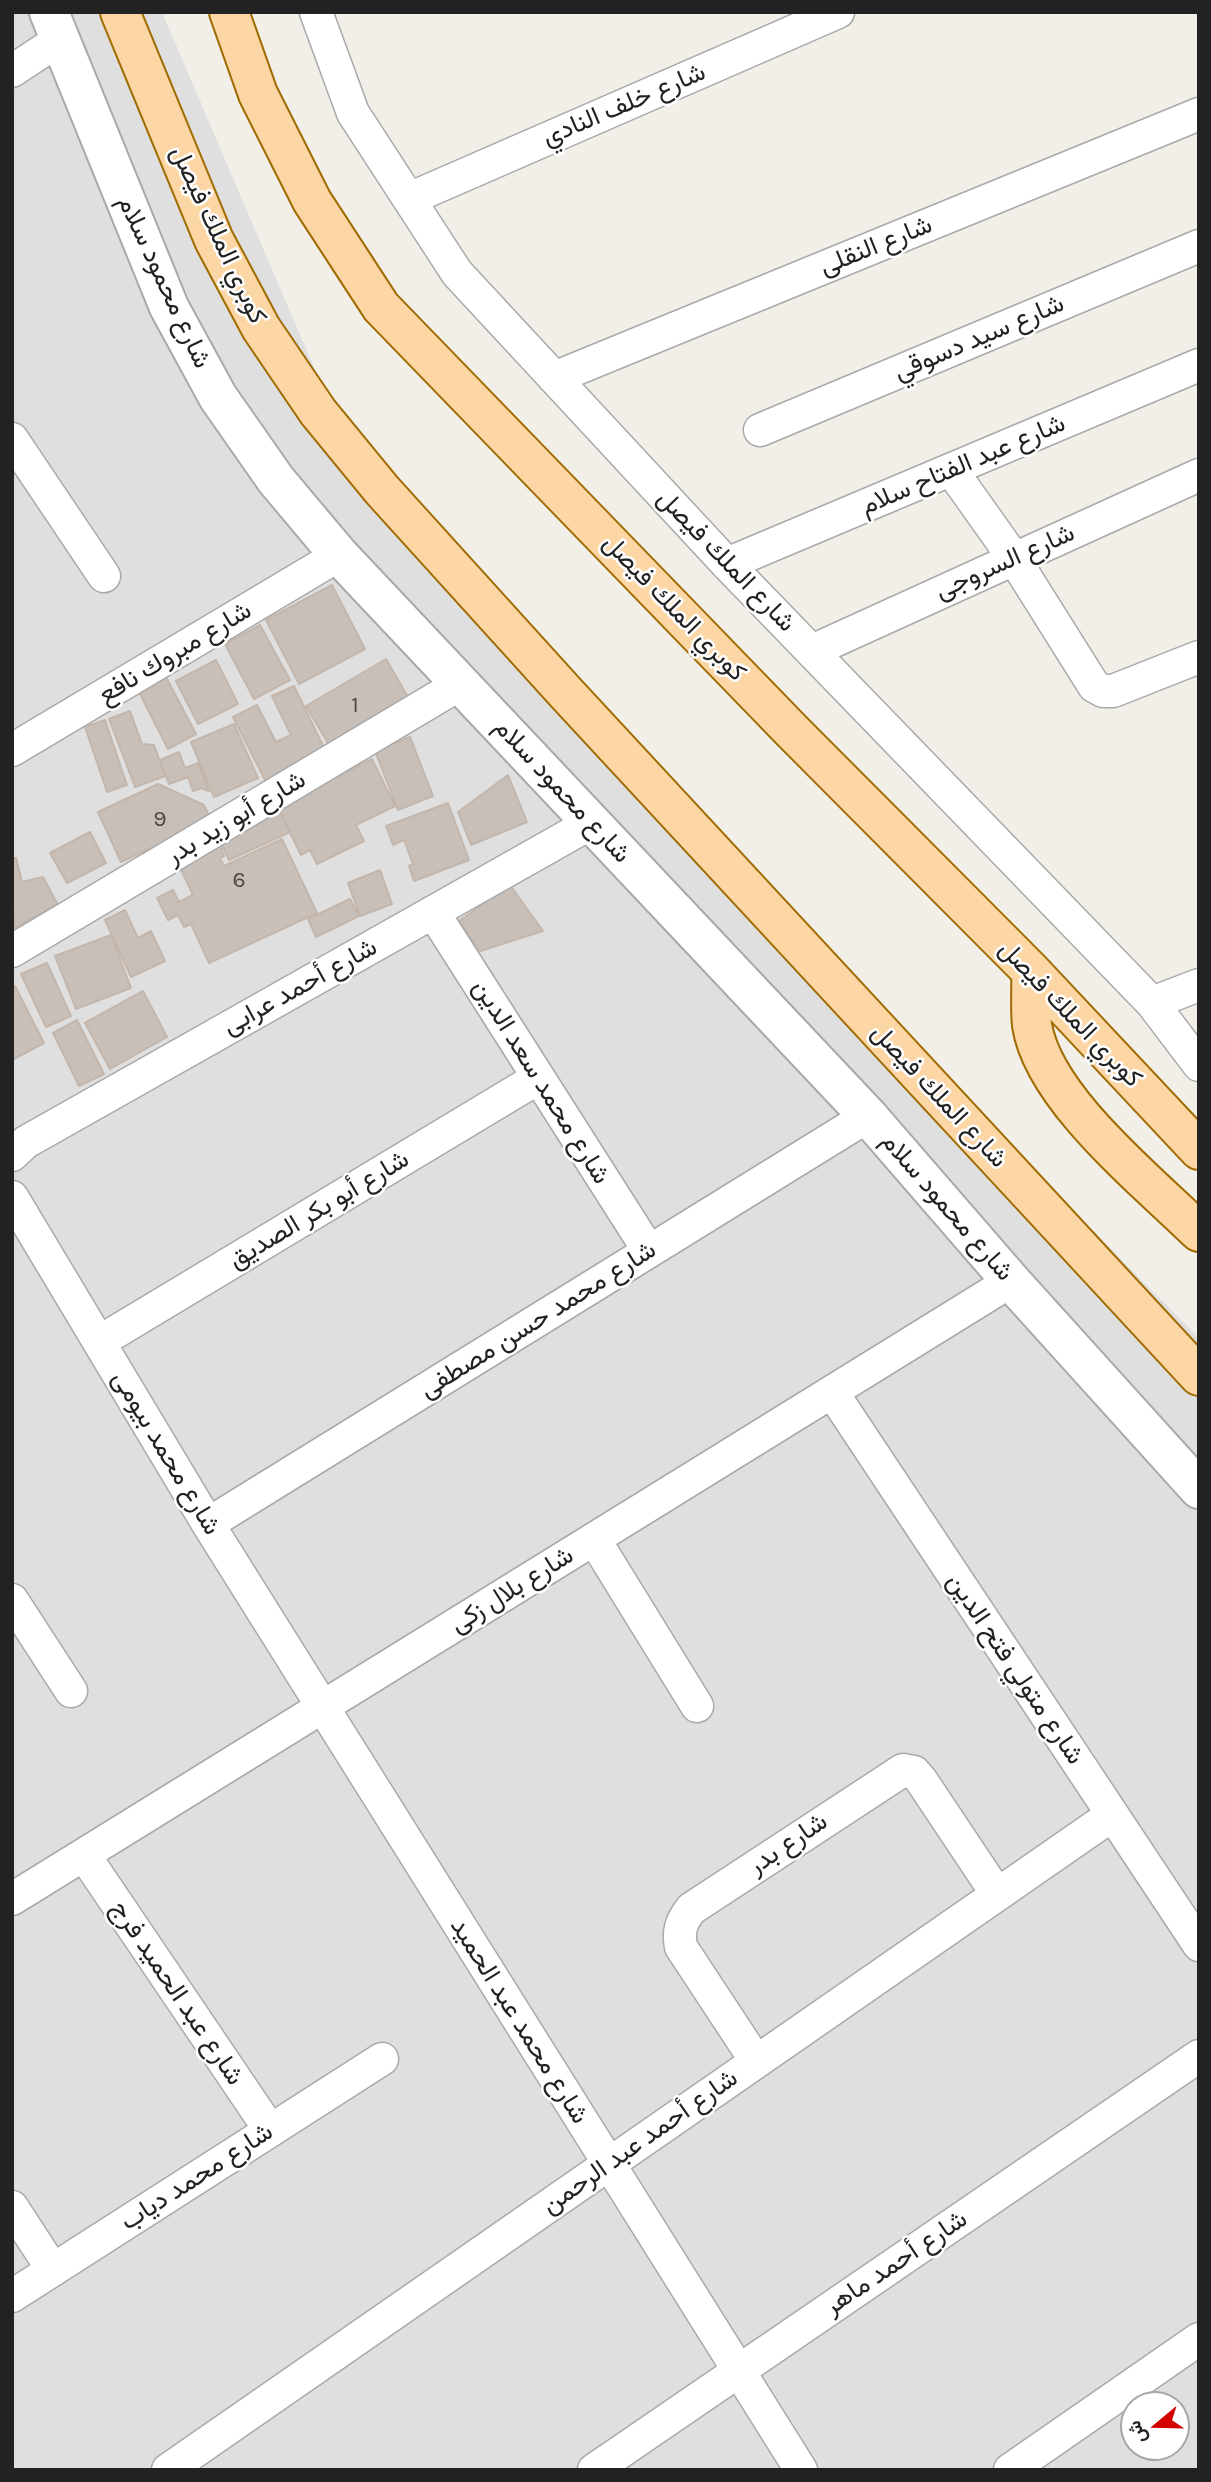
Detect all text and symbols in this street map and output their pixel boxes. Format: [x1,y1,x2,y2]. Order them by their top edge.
street label: شارع خلف النادي [538,57,710,153]
street label: كوبري الملك فيصل [163,141,273,329]
street label: شارع محمود سلام [110,191,218,373]
street label: شارع النقلى [815,209,937,283]
street label: شارع سيد دسوقي [889,288,1069,388]
street label: شارع عبد الفتاح سلام [856,408,1070,522]
street label: شارع الملك فيصل [650,483,802,639]
street label: شارع السروجى [930,517,1080,607]
street label: كوبري الملك فيصل [596,528,752,688]
street label: شارع مبروك نافع [93,595,257,711]
house number: 1 [351,691,359,719]
street label: شارع محمود سلام [487,712,637,870]
street label: شارع أبو زيد بدر [161,764,311,872]
house number: 9 [153,805,167,833]
house number: 6 [232,866,246,894]
street label: شارع أحمد عرابى [217,932,383,1042]
street label: كوبري الملك فيصل [992,934,1148,1094]
street label: شارع محمد سعد الدين [465,974,617,1190]
street label: شارع الملك فيصل [864,1017,1014,1175]
street label: شارع محمود سلام [874,1126,1020,1288]
street label: شارع أبو بكر الصديق [223,1144,415,1276]
street label: شارع محمد حسن مصطفى [414,1234,662,1406]
street label: شارع محمد بيومى [105,1365,227,1541]
street label: شارع بلال زكى [445,1540,579,1640]
street label: شارع متولي فتح الدين [939,1567,1091,1771]
street label: شارع بدر [742,1806,834,1882]
street label: شارع عبد الحميد فرج [104,1895,250,2091]
street label: شارع محمد عبد الحميد [443,1912,595,2130]
street label: شارع أحمد عبد الرحمن [536,2063,744,2221]
street label: شارع محمد دياب [115,2116,279,2238]
street label: شارع أحمد ماهر [819,2204,973,2322]
north arrow [1120,2391,1190,2461]
text: ش [1123,2418,1151,2447]

